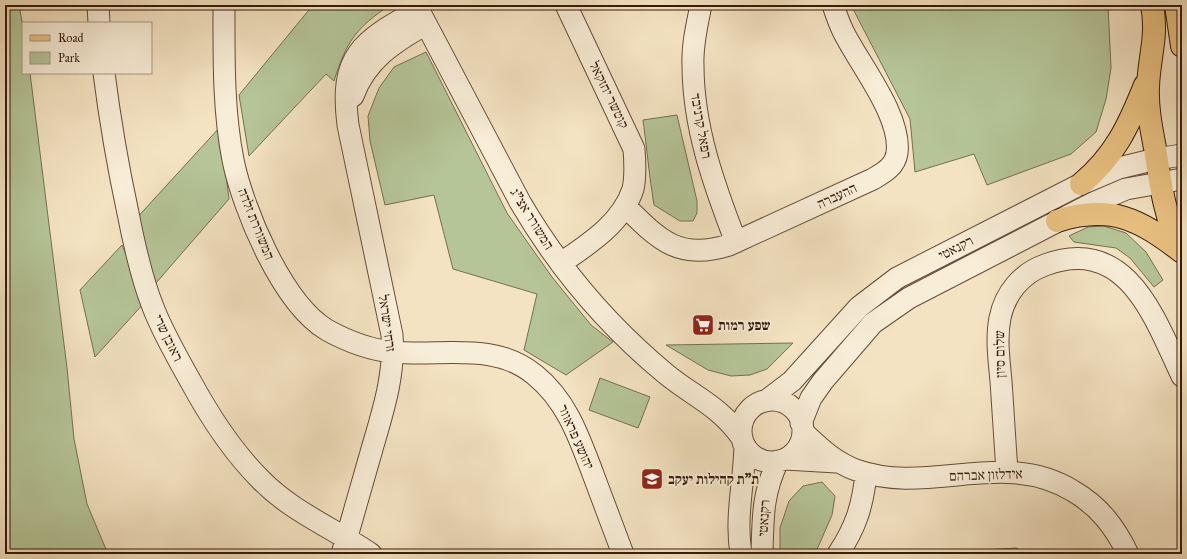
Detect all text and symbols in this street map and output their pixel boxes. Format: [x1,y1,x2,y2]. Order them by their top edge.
legend [22,22,152,74]
text: Road [58,31,84,45]
text: Park [58,51,80,65]
street label: קוטשר יחזקאל [585,59,633,131]
street label: רפאל קרניבד [687,92,715,160]
street label: ההעברה [814,179,860,213]
street label: המשורר אצ"ג [506,185,558,253]
street label: המשוררת זלדה [234,186,278,262]
street label: רקנאטי [936,232,976,264]
street label: זרחי ישראל [375,293,399,353]
street label: ראובן שרי [149,312,187,364]
supermarket icon: שפע רמות [690,312,716,338]
place label: שפע רמות [718,317,770,334]
street label: שלום סיון [991,330,1009,378]
street label: יהושע פראוור [554,402,598,472]
street label: אידלזון אברהם [949,465,1023,485]
school or university icon: ת"ת קהילות יעקב [639,466,665,492]
place label: ת"ת קהילות יעקב [668,471,759,488]
street label: רקנאטי [754,499,774,537]

